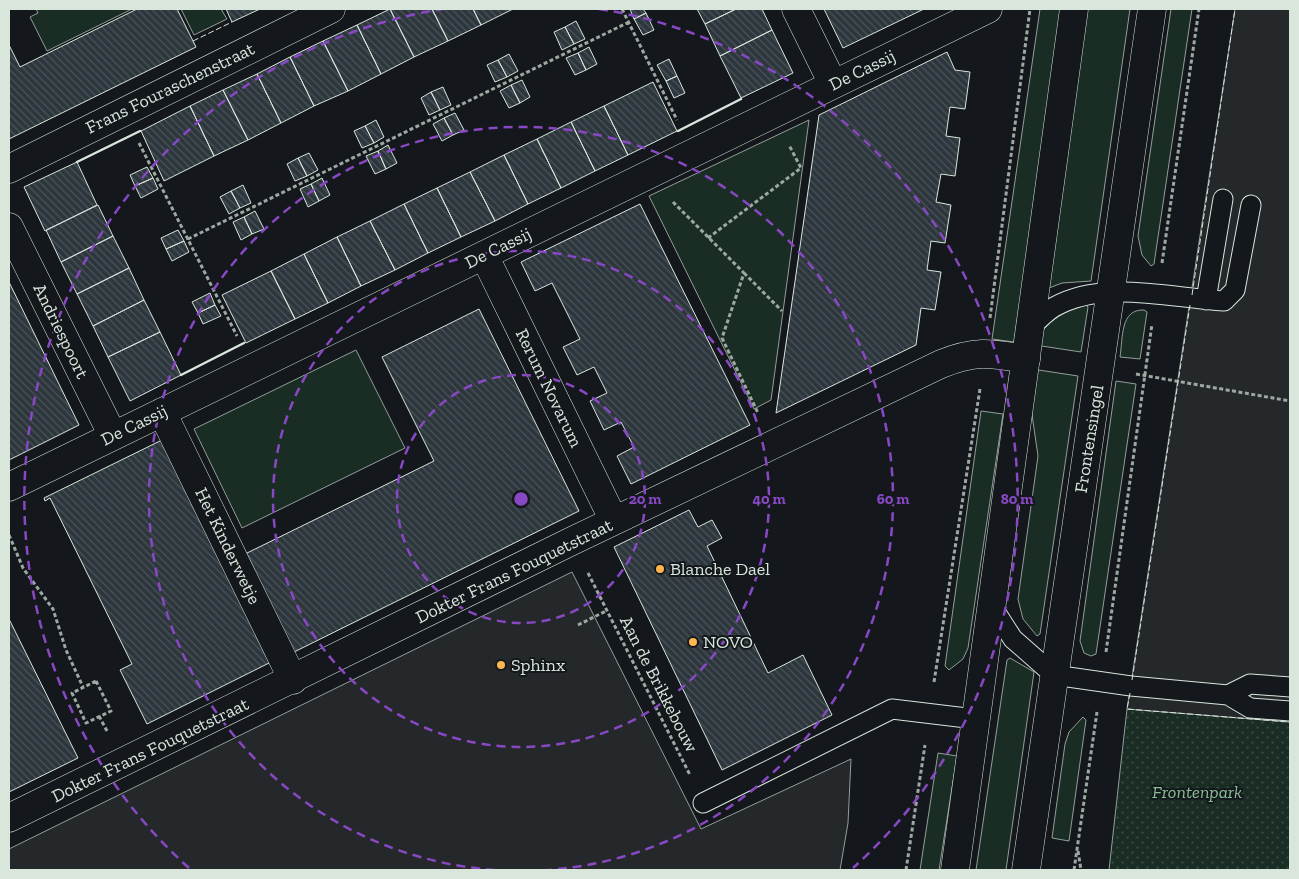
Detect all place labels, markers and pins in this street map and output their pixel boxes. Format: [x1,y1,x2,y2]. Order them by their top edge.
centre of rings [512,490,530,508]
place label: Blanche Dael [670,558,770,580]
marker: Blanche Dael [654,563,666,575]
place label: NOVO [703,631,753,653]
marker: NOVO [687,636,699,648]
place label: Sphinx [511,654,565,676]
marker: Sphinx [495,659,507,671]

